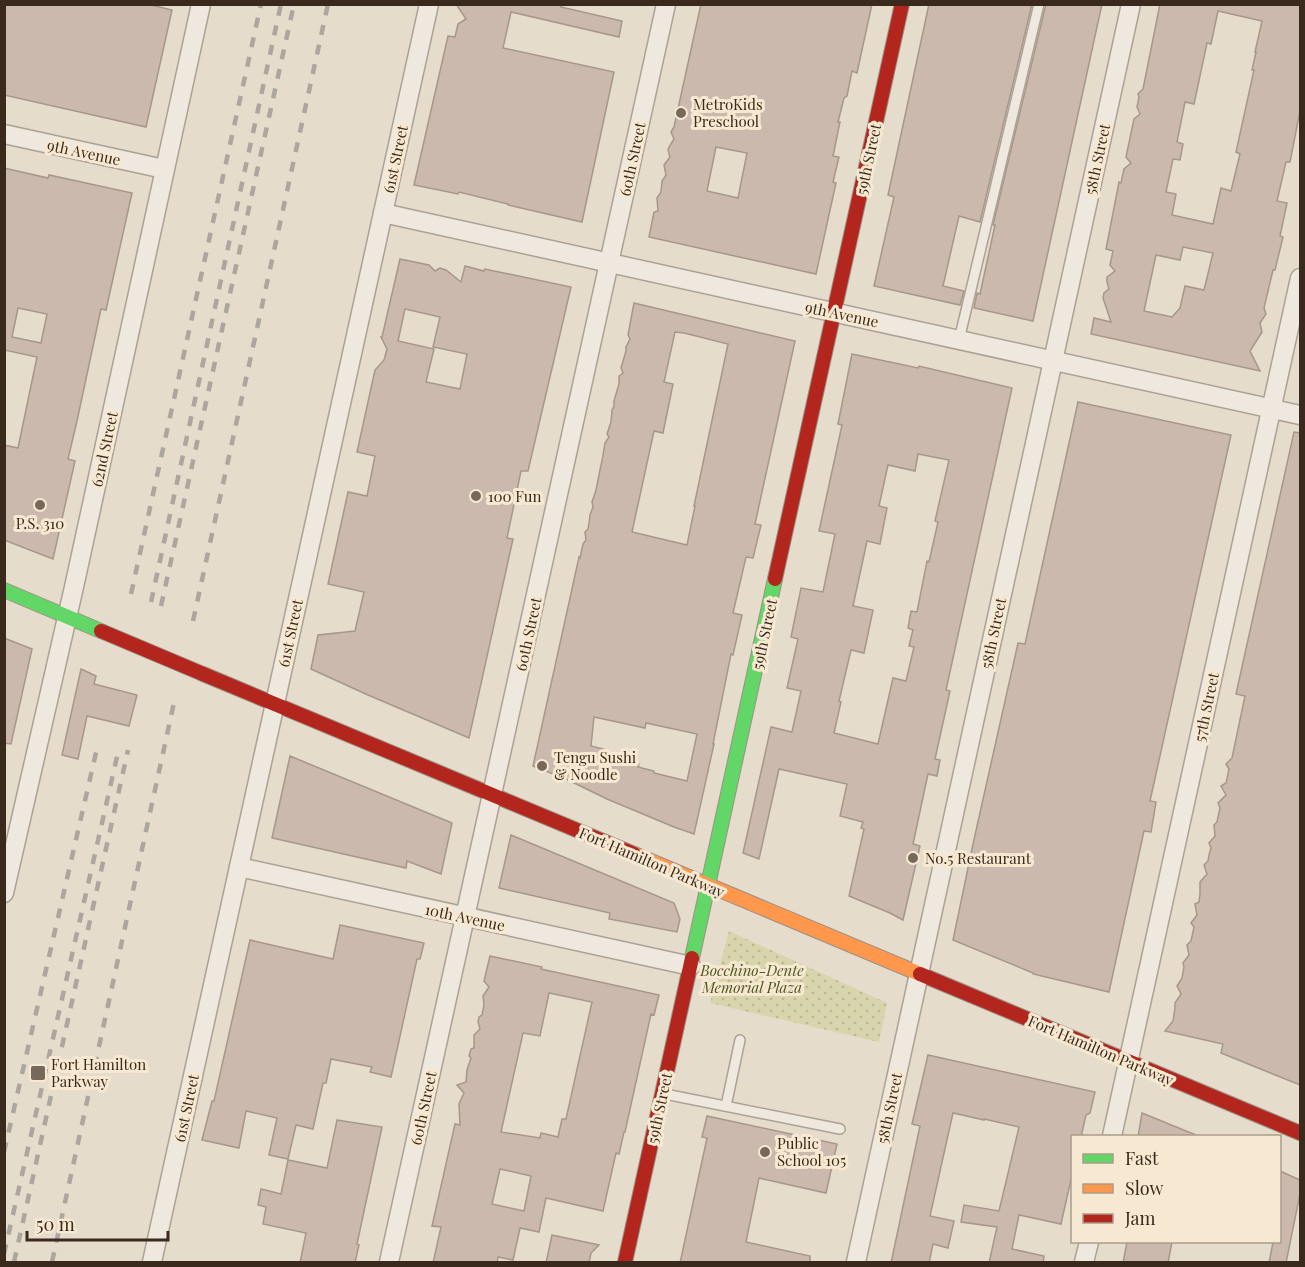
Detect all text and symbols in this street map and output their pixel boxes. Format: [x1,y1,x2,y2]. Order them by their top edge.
place label: MetroKids Preschool [693,94,763,131]
marker: MetroKids Preschool [674,106,688,120]
street label: 60th Street [614,120,650,198]
street label: 59th Street [851,121,885,196]
street label: 58th Street [1080,121,1114,196]
street label: 61st Street [378,122,412,195]
street label: 9th Avenue [45,134,123,170]
street label: 9th Avenue [803,296,881,332]
street label: 62nd Street [86,409,122,489]
place label: 100 Fun [488,486,542,506]
marker: 100 Fun [469,489,483,503]
marker: P.S. 310 [33,498,47,512]
place label: P.S. 310 [16,513,64,533]
street label: 60th Street [510,595,546,673]
street label: 58th Street [976,595,1010,670]
street label: 61st Street [273,596,307,669]
street label: 59th Street [747,596,781,671]
street label: 57th Street [1189,670,1223,744]
place label: Tengu Sushi & Noodle [554,747,637,784]
marker: Tengu Sushi & Noodle [535,759,549,773]
street label: Fort Hamilton Parkway [576,822,728,902]
place label: No.5 Restaurant [925,848,1032,868]
marker: No.5 Restaurant [906,851,920,865]
street label: 10th Avenue [423,899,507,935]
park label: Bocchino-Dente Memorial Plaza [699,960,804,997]
street label: Fort Hamilton Parkway [1025,1010,1177,1090]
place label: Fort Hamilton Parkway [51,1054,146,1091]
marker: Fort Hamilton Parkway [29,1064,47,1082]
street label: 60th Street [405,1069,441,1147]
street label: 59th Street [642,1070,676,1145]
street label: 58th Street [872,1070,906,1145]
street label: 61st Street [169,1071,203,1144]
place label: Public School 105 [777,1133,846,1170]
legend [1071,1135,1281,1243]
marker: Public School 105 [758,1145,772,1159]
text: Fast [1125,1146,1159,1170]
text: Slow [1125,1176,1163,1200]
scale bar [27,1204,168,1242]
text: Jam [1124,1206,1155,1230]
text: 50 m [36,1212,75,1236]

